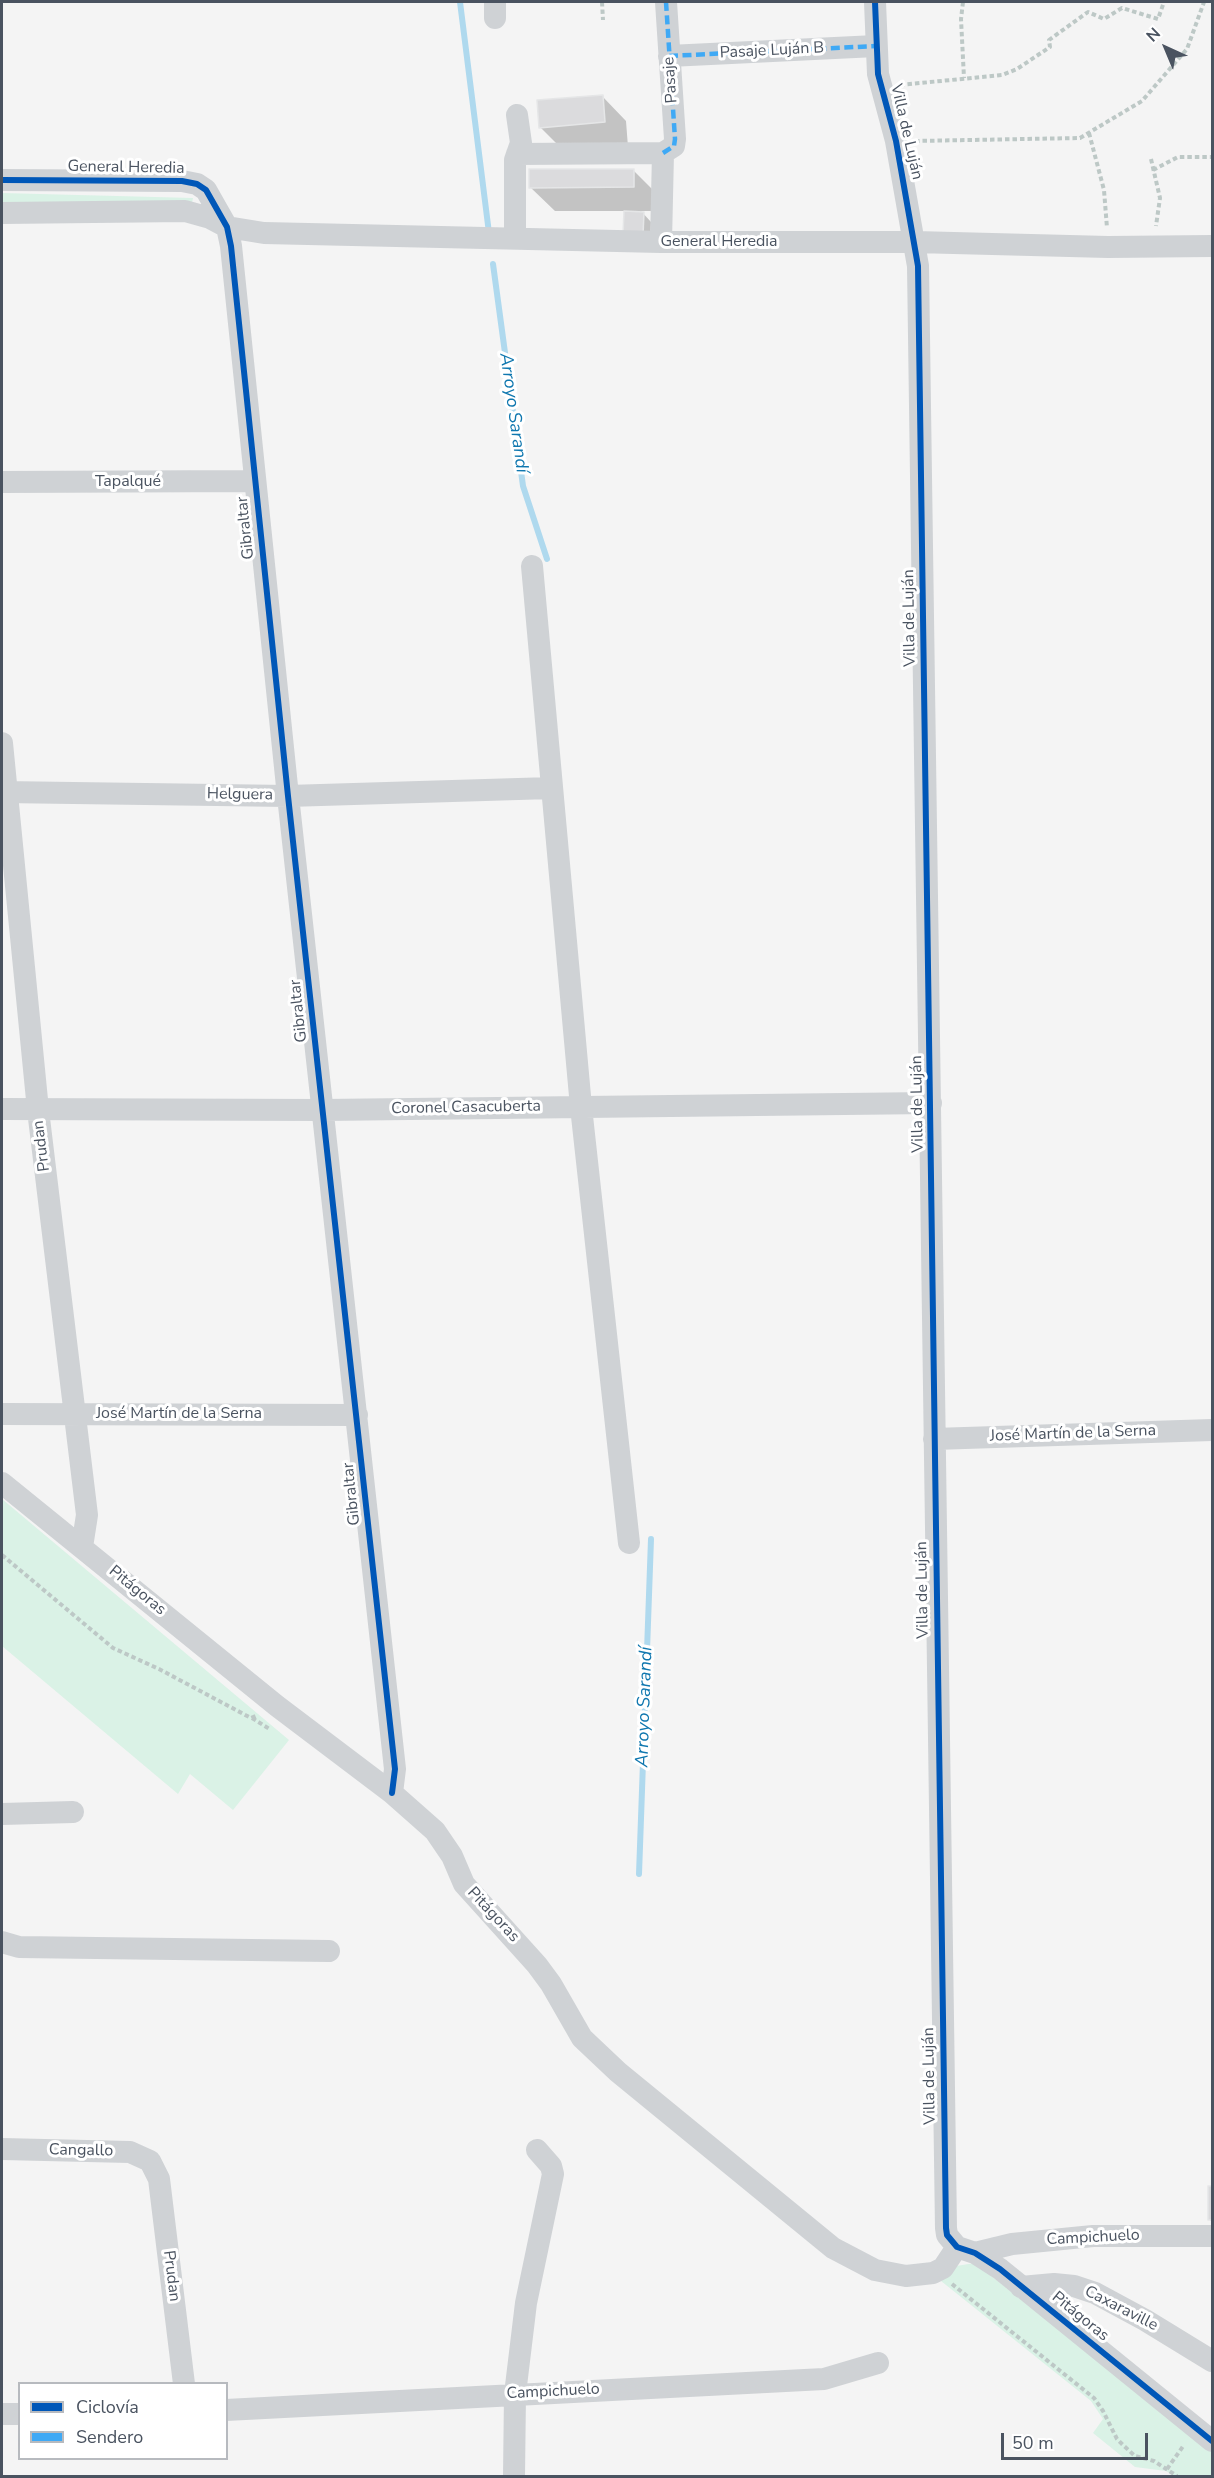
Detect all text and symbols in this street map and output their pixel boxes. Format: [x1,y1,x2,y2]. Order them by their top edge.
north arrow [1136,18,1196,78]
text: N [1142,23,1165,47]
street label: Pasaje Luján B [719,39,825,63]
street label: Pasaje [660,56,682,104]
street label: Villa de Luján [886,82,926,182]
street label: General Heredia [67,157,185,179]
street label: General Heredia [660,232,778,252]
water label: Arroyo Sarandí [494,352,532,474]
street label: Tapalqué [95,472,161,492]
street label: Gibraltar [233,496,259,560]
street label: Villa de Luján [900,569,920,667]
street label: Helguera [207,785,273,805]
street label: Gibraltar [286,979,312,1043]
street label: Villa de Luján [908,1055,928,1153]
street label: Coronel Casacuberta [391,1097,541,1119]
street label: Prudan [29,1119,55,1173]
street label: José Martín de la Serna [96,1404,262,1424]
street label: José Martín de la Serna [990,1422,1156,1446]
street label: Gibraltar [339,1462,365,1526]
street label: Villa de Luján [913,1541,933,1639]
street label: Pitágoras [105,1562,169,1620]
water label: Arroyo Sarandí [632,1646,658,1768]
street label: Pitágoras [463,1884,523,1946]
street label: Villa de Luján [920,2027,940,2125]
street label: Cangallo [49,2141,113,2161]
street label: Campichuelo [1046,2226,1140,2250]
street label: Prudan [158,2249,184,2303]
street label: Caxaraville [1081,2282,1161,2336]
street label: Pitágoras [1048,2288,1112,2346]
street label: Campichuelo [506,2380,600,2404]
legend [18,2382,228,2460]
text: Ciclovía [76,2395,139,2419]
scale bar [1004,2421,1151,2459]
text: Sendero [76,2425,143,2449]
text: 50 m [1012,2431,1054,2455]

